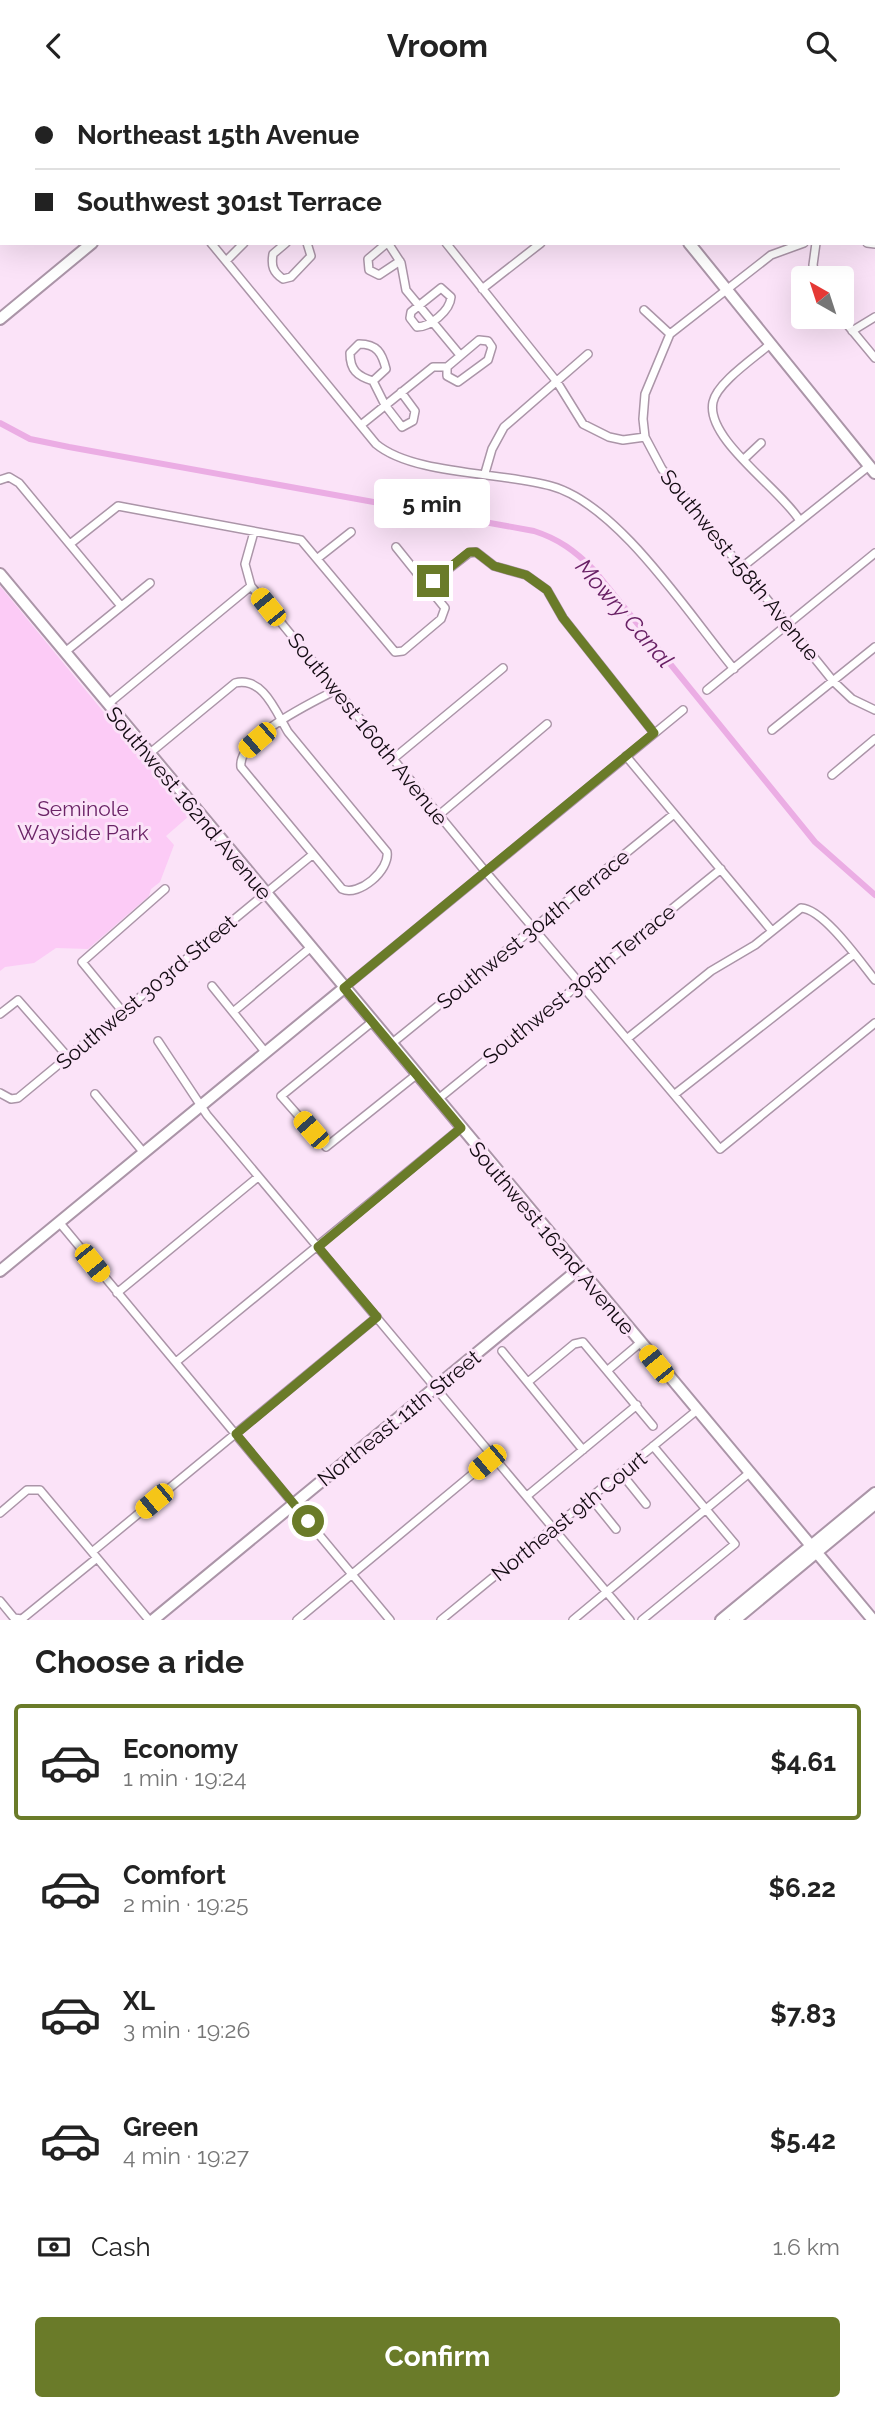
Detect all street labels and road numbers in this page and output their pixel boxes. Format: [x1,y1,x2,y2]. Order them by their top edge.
street label: Southwest 158th Avenue [655,464,825,666]
street label: Southwest 160th Avenue [283,628,453,830]
street label: Southwest 162nd Avenue [101,701,277,905]
street label: Southwest 304th Terrace [432,844,634,1014]
street label: Southwest 305th Terrace [478,899,680,1069]
street label: Southwest 303rd Street [51,909,241,1075]
street label: Southwest 162nd Avenue [464,1136,640,1340]
street label: Northeast 11th Street [313,1345,485,1491]
street label: Northeast 9th Court [486,1446,652,1586]

